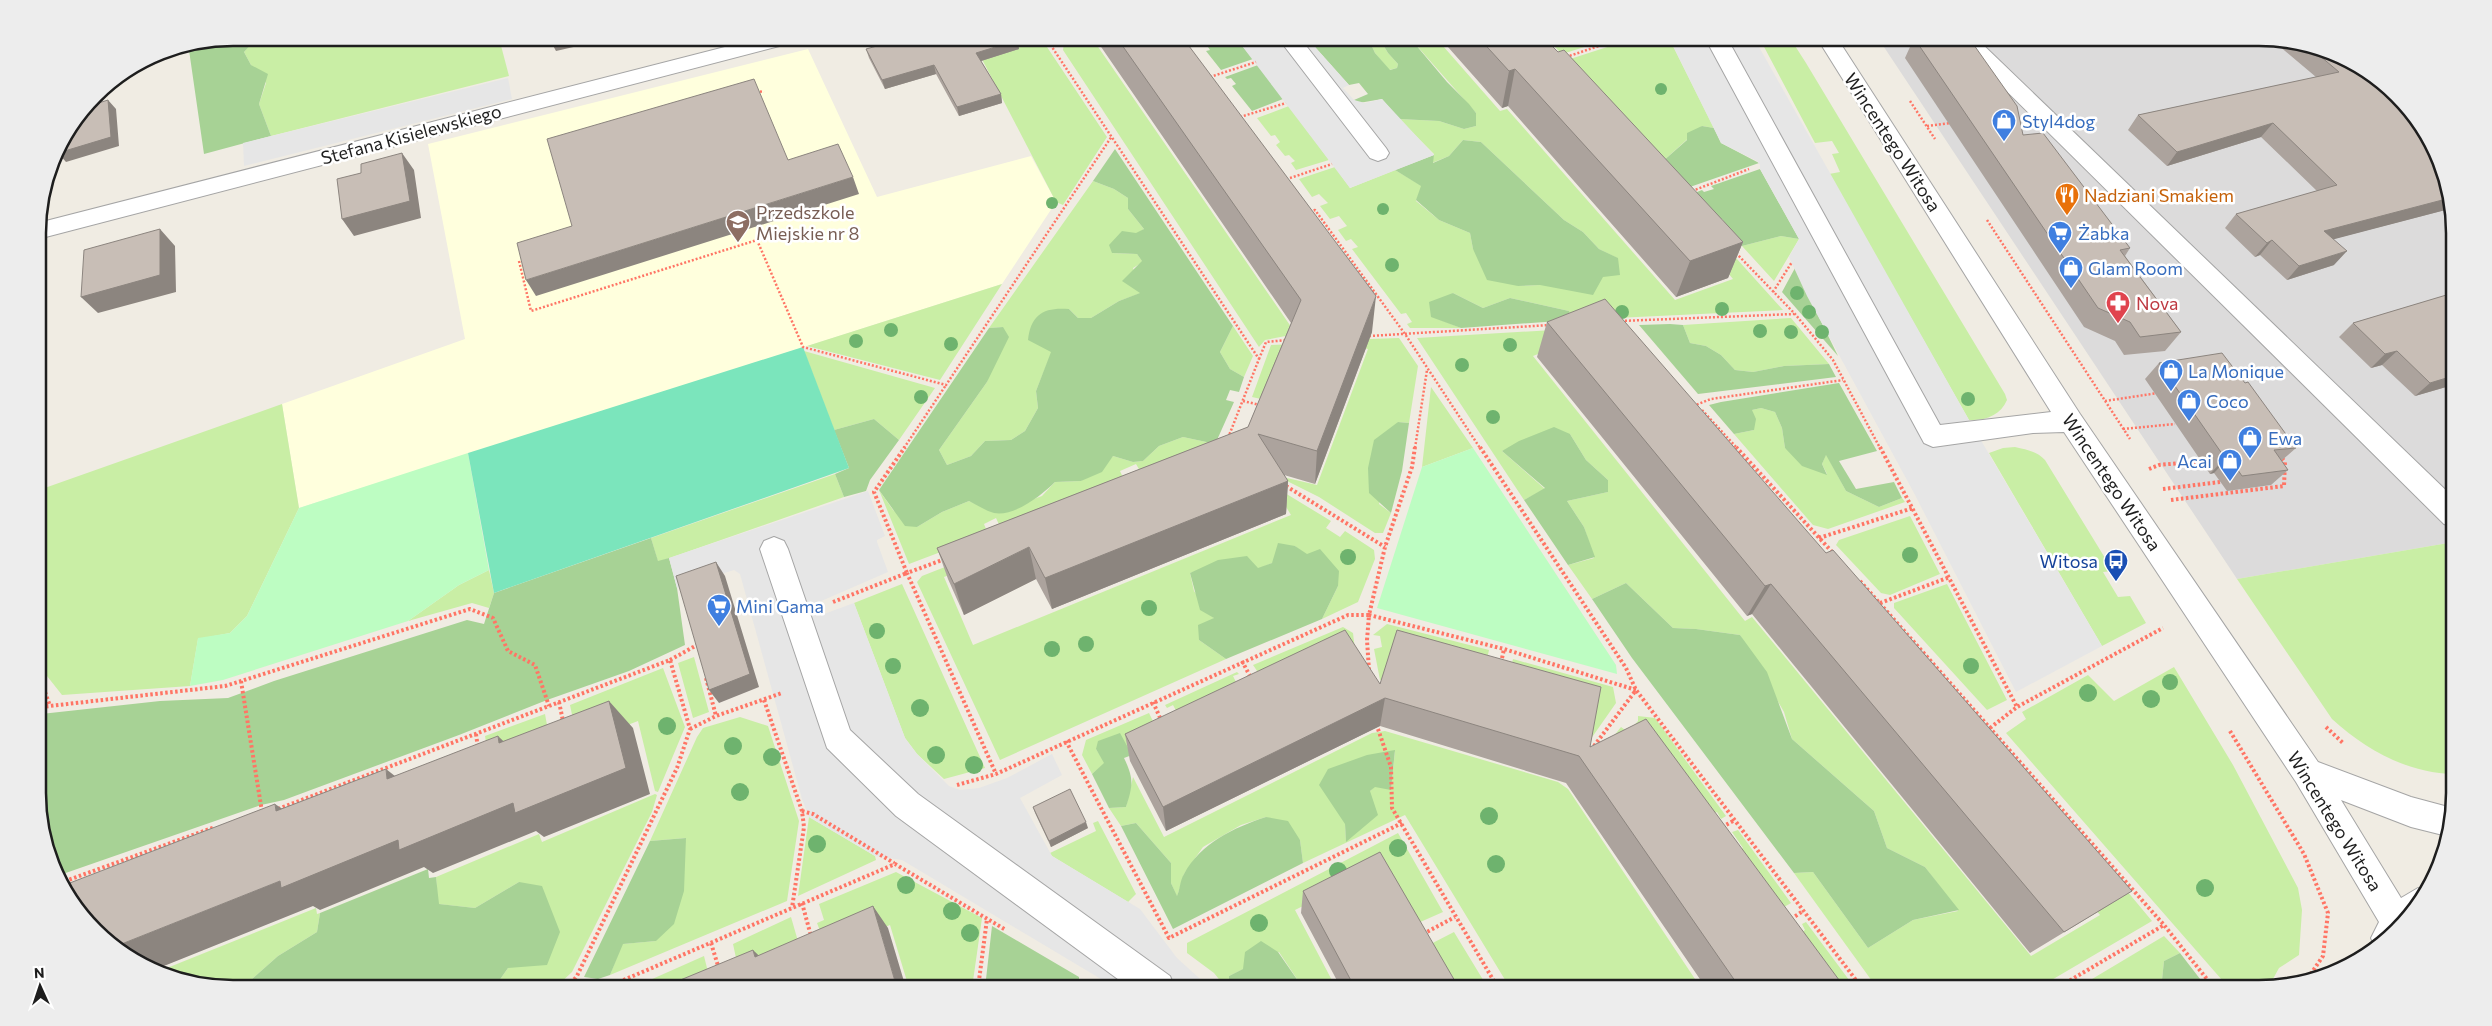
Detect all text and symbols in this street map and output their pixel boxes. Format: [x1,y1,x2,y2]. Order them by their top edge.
street label: Wincentego Witosa [1840,69,1946,215]
street label: Stefana Kisielewskiego [318,99,504,169]
shop icon: Styl4dog [1991,108,2017,142]
place label: Styl4dog [2022,110,2096,132]
restaurant icon: Nadziani Smakiem [2054,182,2080,216]
place label: Nadziani Smakiem [2084,184,2234,206]
place label: Przedszkole Miejskie nr 8 [756,201,859,244]
school or university icon: Przedszkole Miejskie nr 8 [725,209,751,243]
supermarket icon: Żabka [2047,220,2073,254]
place label: Żabka [2078,222,2129,244]
shop icon: Glam Room [2058,255,2084,289]
place label: Glam Room [2088,257,2183,279]
pharmacy icon: Nova [2105,290,2131,324]
place label: Nova [2136,292,2178,314]
shop icon: La Monique [2158,358,2184,392]
place label: La Monique [2188,360,2284,382]
shop icon: Coco [2176,388,2202,422]
place label: Coco [2206,390,2249,412]
street label: Wincentego Witosa [2058,409,2166,555]
shop icon: Ewa [2237,425,2263,459]
place label: Ewa [2268,427,2302,449]
shop icon: Acai [2217,448,2243,482]
place label: Acai [2177,450,2212,472]
bus stop icon: Witosa [2103,548,2129,582]
place label: Witosa [2040,550,2098,572]
supermarket icon: Mini Gama [706,593,732,627]
place label: Mini Gama [736,595,824,617]
street label: Wincentego Witosa [2283,747,2387,895]
north arrow [15,961,65,1011]
text: N [34,964,45,981]

